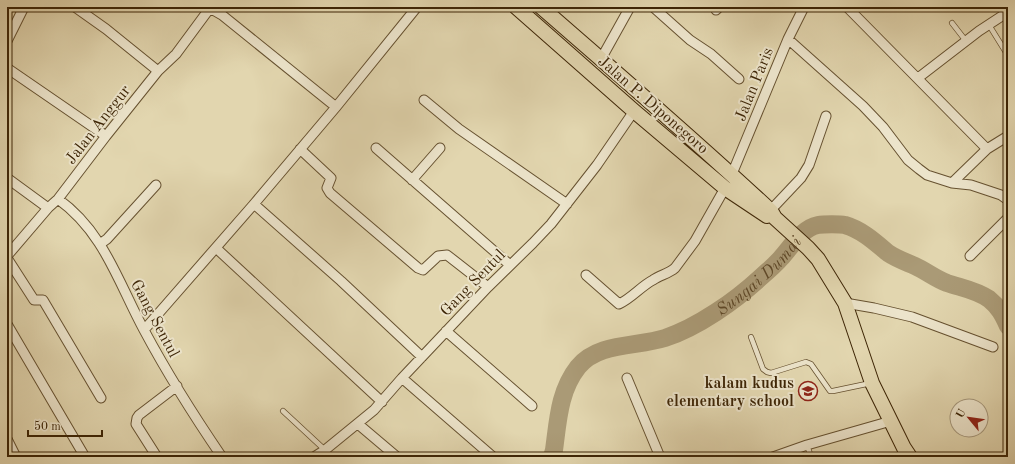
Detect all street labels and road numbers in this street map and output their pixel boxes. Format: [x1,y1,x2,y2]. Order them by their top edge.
street label: Jalan Paris [733,46,777,124]
street label: Jalan P. Diponegoro [594,53,711,158]
street label: Jalan Anggur [63,82,134,168]
street label: Gang Sentul [438,247,509,320]
street label: Gang Sentul [127,277,181,360]

